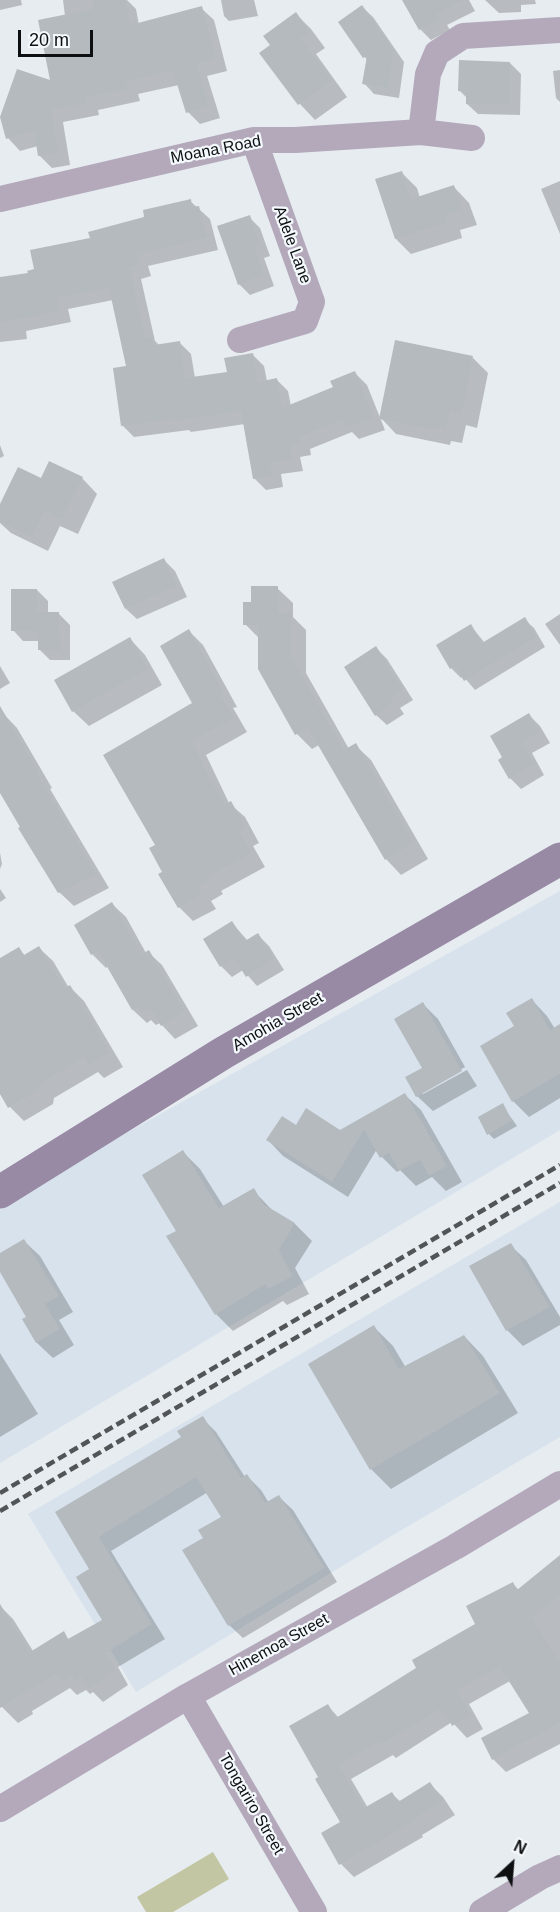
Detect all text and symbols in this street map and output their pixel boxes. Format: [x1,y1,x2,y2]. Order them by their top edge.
scale bar [21,18,96,56]
text: 20 m [29,30,69,50]
street label: Moana Road [169,132,263,168]
street label: Adele Lane [269,204,315,286]
street label: Amohia Street [229,988,327,1056]
street label: Hinemoa Street [226,1610,332,1680]
street label: Tongariro Street [214,1750,288,1858]
north arrow [482,1834,542,1894]
text: N [511,1837,529,1858]

